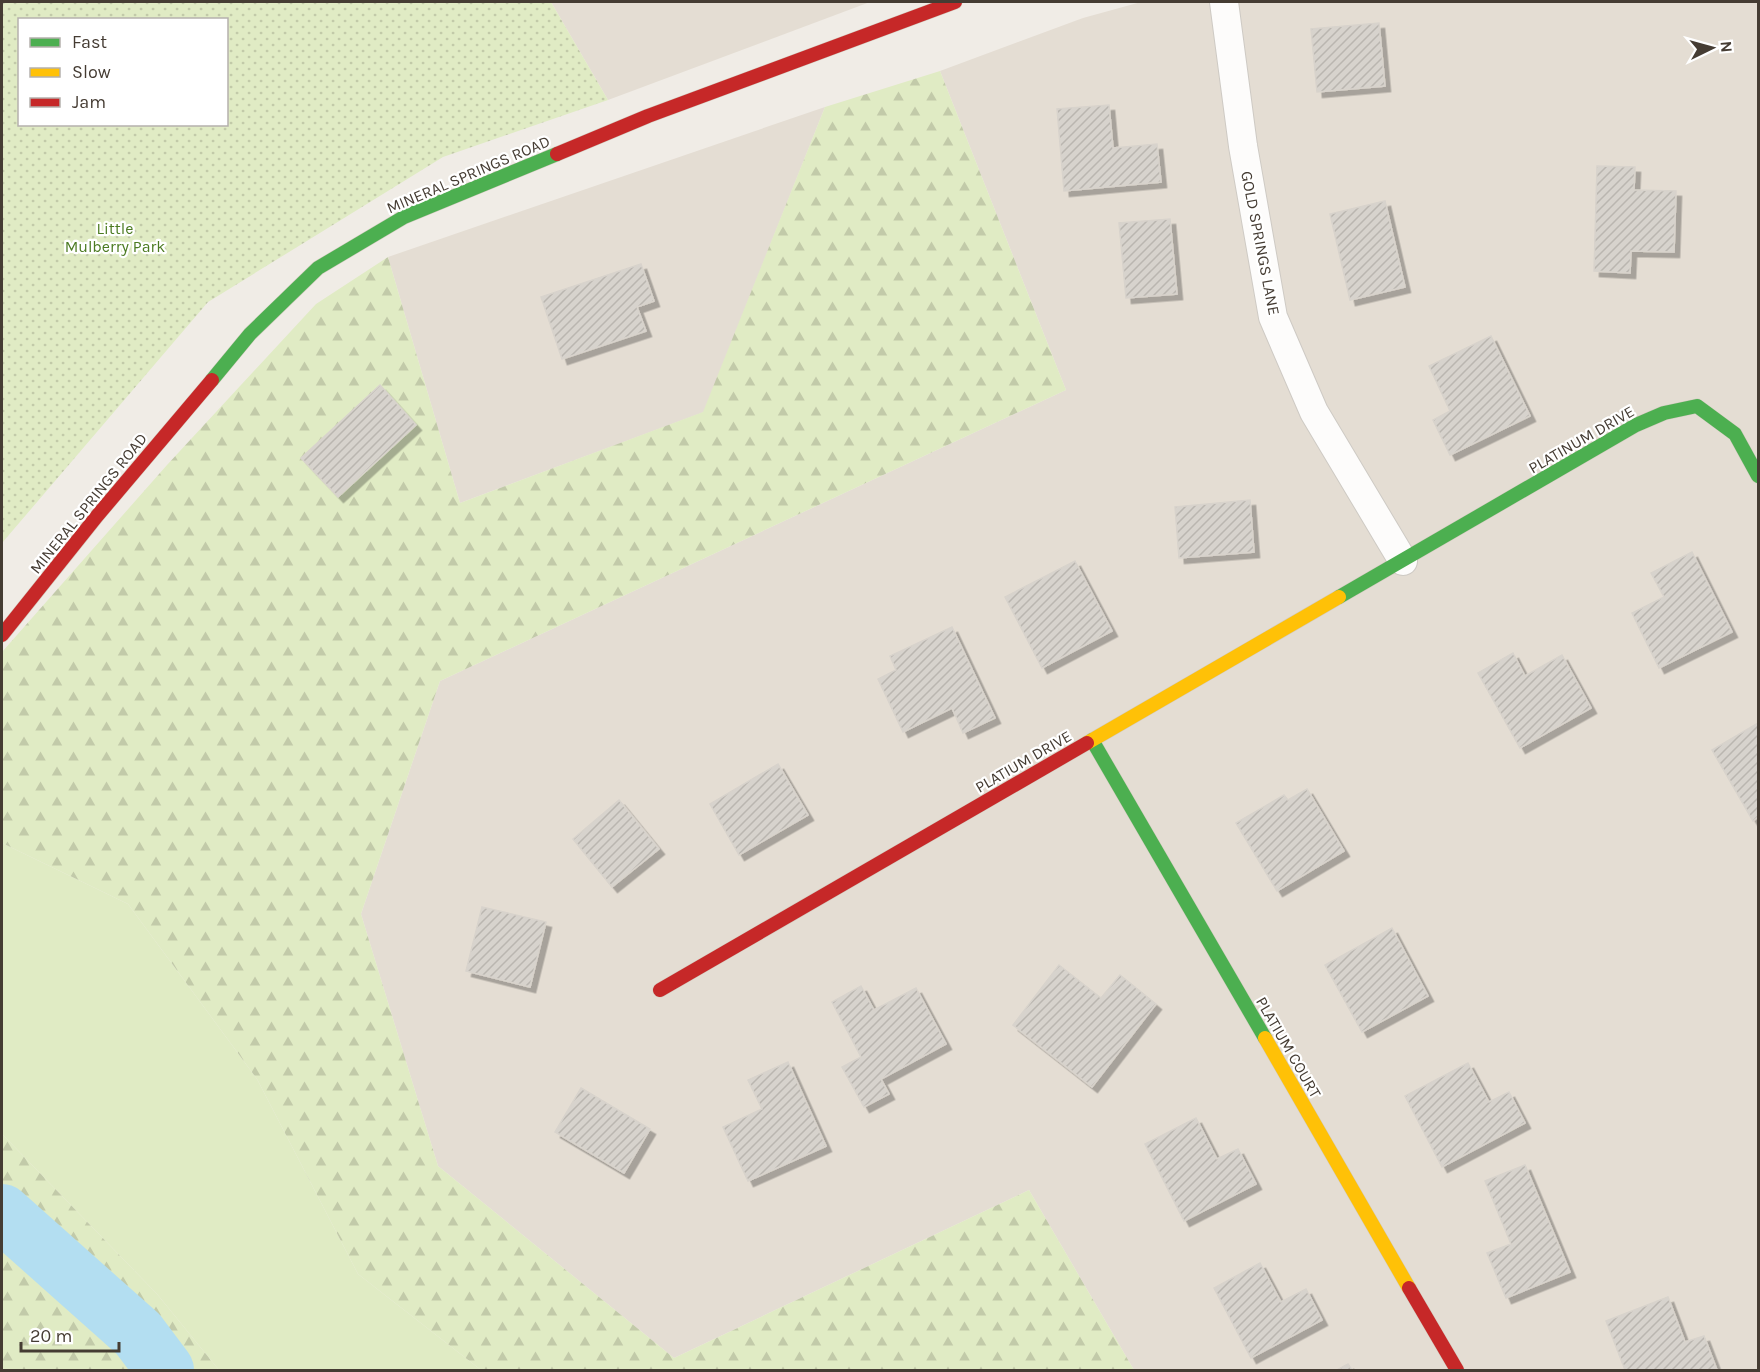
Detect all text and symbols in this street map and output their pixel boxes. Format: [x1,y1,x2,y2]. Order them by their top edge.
legend [18,18,228,126]
north arrow [1682,18,1742,78]
text: Fast [72,31,107,53]
text: N [1716,40,1736,53]
text: Slow [72,61,111,83]
text: Jam [72,91,106,113]
street label: MINERAL SPRINGS ROAD [384,131,553,218]
street label: GOLD SPRINGS LANE [1237,169,1284,317]
park label: Little Mulberry Park [65,219,165,256]
street label: PLATINUM DRIVE [1525,401,1638,477]
street label: MINERAL SPRINGS ROAD [26,429,151,578]
street label: PLATIUM DRIVE [972,726,1075,797]
street label: PLATIUM COURT [1252,993,1325,1101]
scale bar [21,1315,118,1353]
text: 20 m [30,1325,72,1347]

